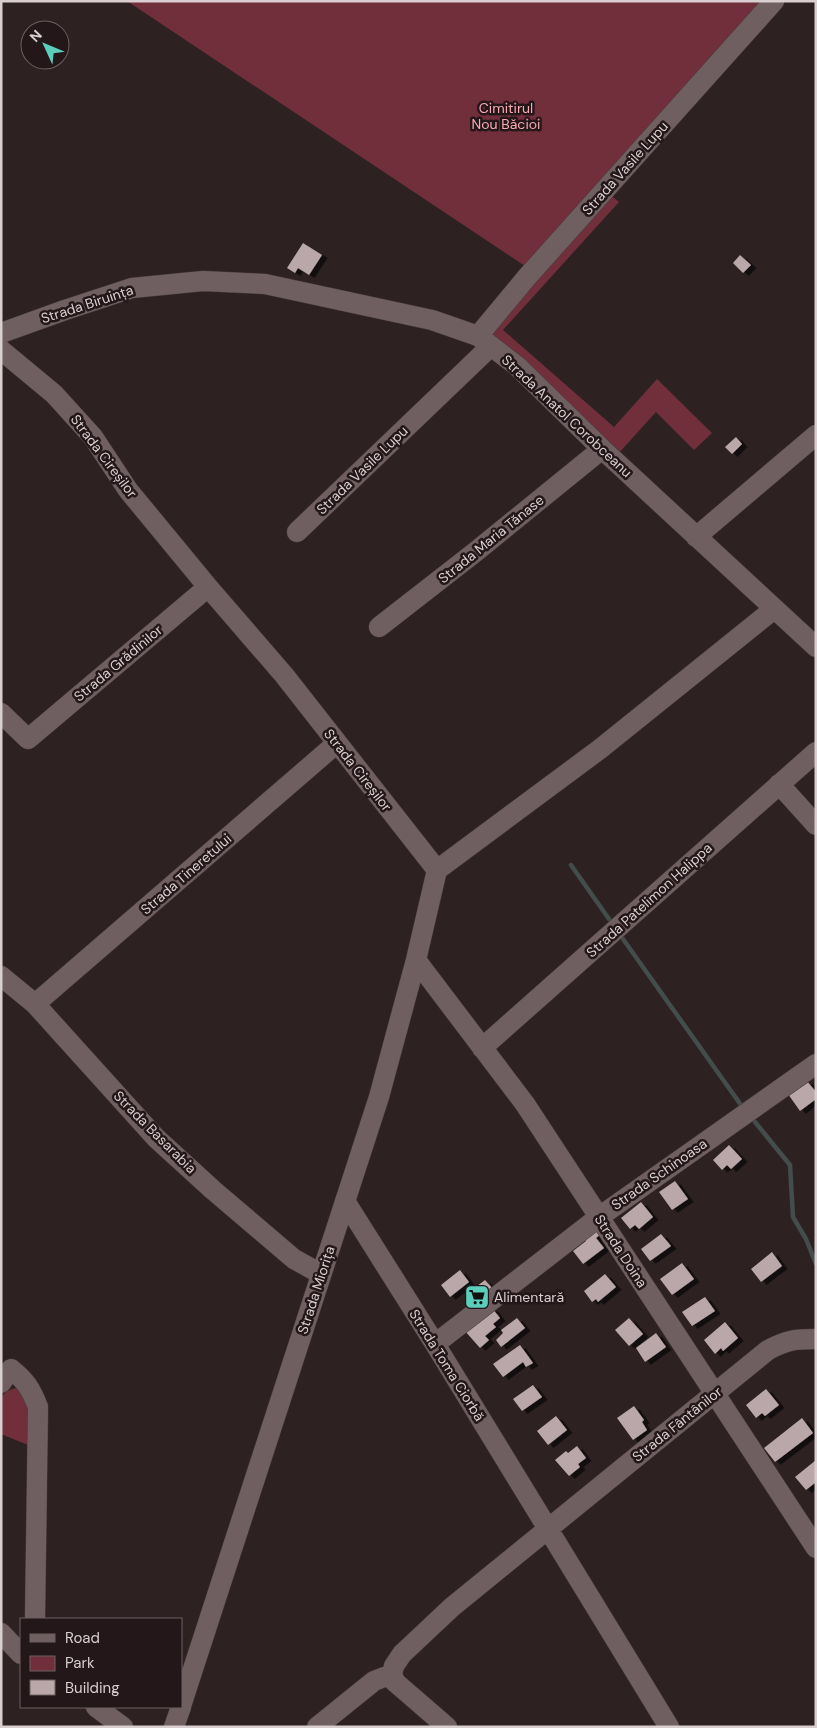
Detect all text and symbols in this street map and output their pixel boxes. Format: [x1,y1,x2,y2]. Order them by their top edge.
north arrow [20,20,70,70]
text: N [26,26,46,46]
park label: Cimitirul Nou Băcioi [472,99,540,133]
street label: Strada Vasile Lupu [578,117,672,219]
street label: Strada Biruința [39,281,135,327]
street label: Strada Anatol Corobceanu [498,351,636,481]
street label: Strada Cireșilor [67,411,141,501]
street label: Strada Vasile Lupu [313,422,411,518]
street label: Strada Maria Tănase [434,491,548,587]
street label: Strada Grădinilor [70,621,166,705]
street label: Strada Cireșilor [320,725,396,815]
street label: Strada Tineretului [137,830,235,918]
street label: Strada Patelimon Halippa [582,839,716,961]
street label: Strada Basarabia [110,1087,200,1177]
street label: Strada Schinoasa [608,1134,710,1214]
street label: Strada Doina [591,1211,651,1291]
street label: Strada Miorița [293,1244,339,1336]
supermarket icon: Alimentară [464,1284,490,1310]
place label: Alimentară [494,1288,564,1306]
street label: Strada Toma Ciorbă [405,1306,489,1424]
street label: Strada Fântânilor [628,1382,726,1466]
legend [20,1618,182,1708]
text: Road [65,1628,100,1648]
text: Park [65,1653,95,1673]
text: Building [65,1678,120,1698]

